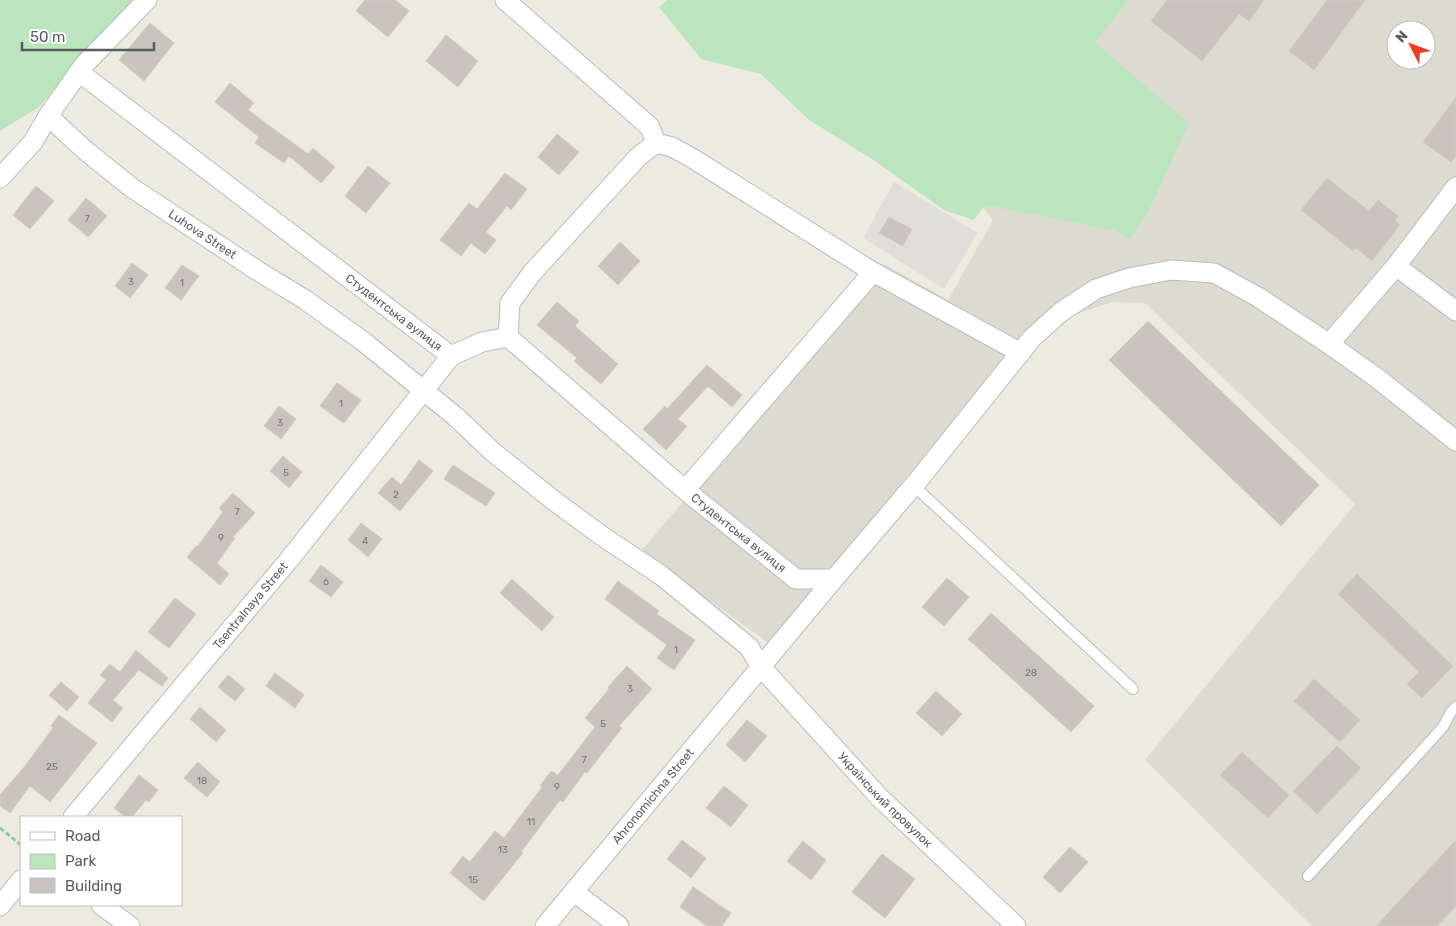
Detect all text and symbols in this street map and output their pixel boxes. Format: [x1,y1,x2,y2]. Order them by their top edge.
scale bar [22,20,155,52]
north arrow [1386,20,1436,70]
text: N [1392,27,1411,46]
text: 50 m [30,28,65,46]
street label: Luhova Street [166,207,239,262]
house number: 7 [84,213,90,225]
street label: Студентська вулиця [343,271,445,354]
house number: 3 [128,276,134,288]
house number: 1 [180,277,184,289]
house number: 1 [339,398,343,410]
house number: 3 [277,417,283,429]
house number: 5 [283,467,289,479]
house number: 2 [393,489,399,501]
street label: Студентська вулиця [688,491,789,575]
house number: 7 [234,506,240,518]
house number: 9 [218,532,224,544]
house number: 4 [362,535,368,547]
street label: Tsentralnaya Street [210,559,291,652]
house number: 6 [323,576,329,588]
house number: 1 [674,644,678,656]
house number: 28 [1025,667,1037,679]
house number: 3 [627,683,633,695]
house number: 5 [600,718,606,730]
street label: Ahronomichna Street [609,745,697,847]
street label: Український провулок [835,749,935,851]
house number: 7 [581,754,587,766]
house number: 25 [46,761,58,773]
house number: 18 [197,775,207,787]
house number: 9 [554,781,560,793]
legend [20,816,182,906]
house number: 11 [527,816,535,828]
text: Road [65,827,101,845]
house number: 13 [498,844,508,856]
text: Park [65,852,96,870]
house number: 15 [468,874,478,886]
text: Building [65,877,122,895]

